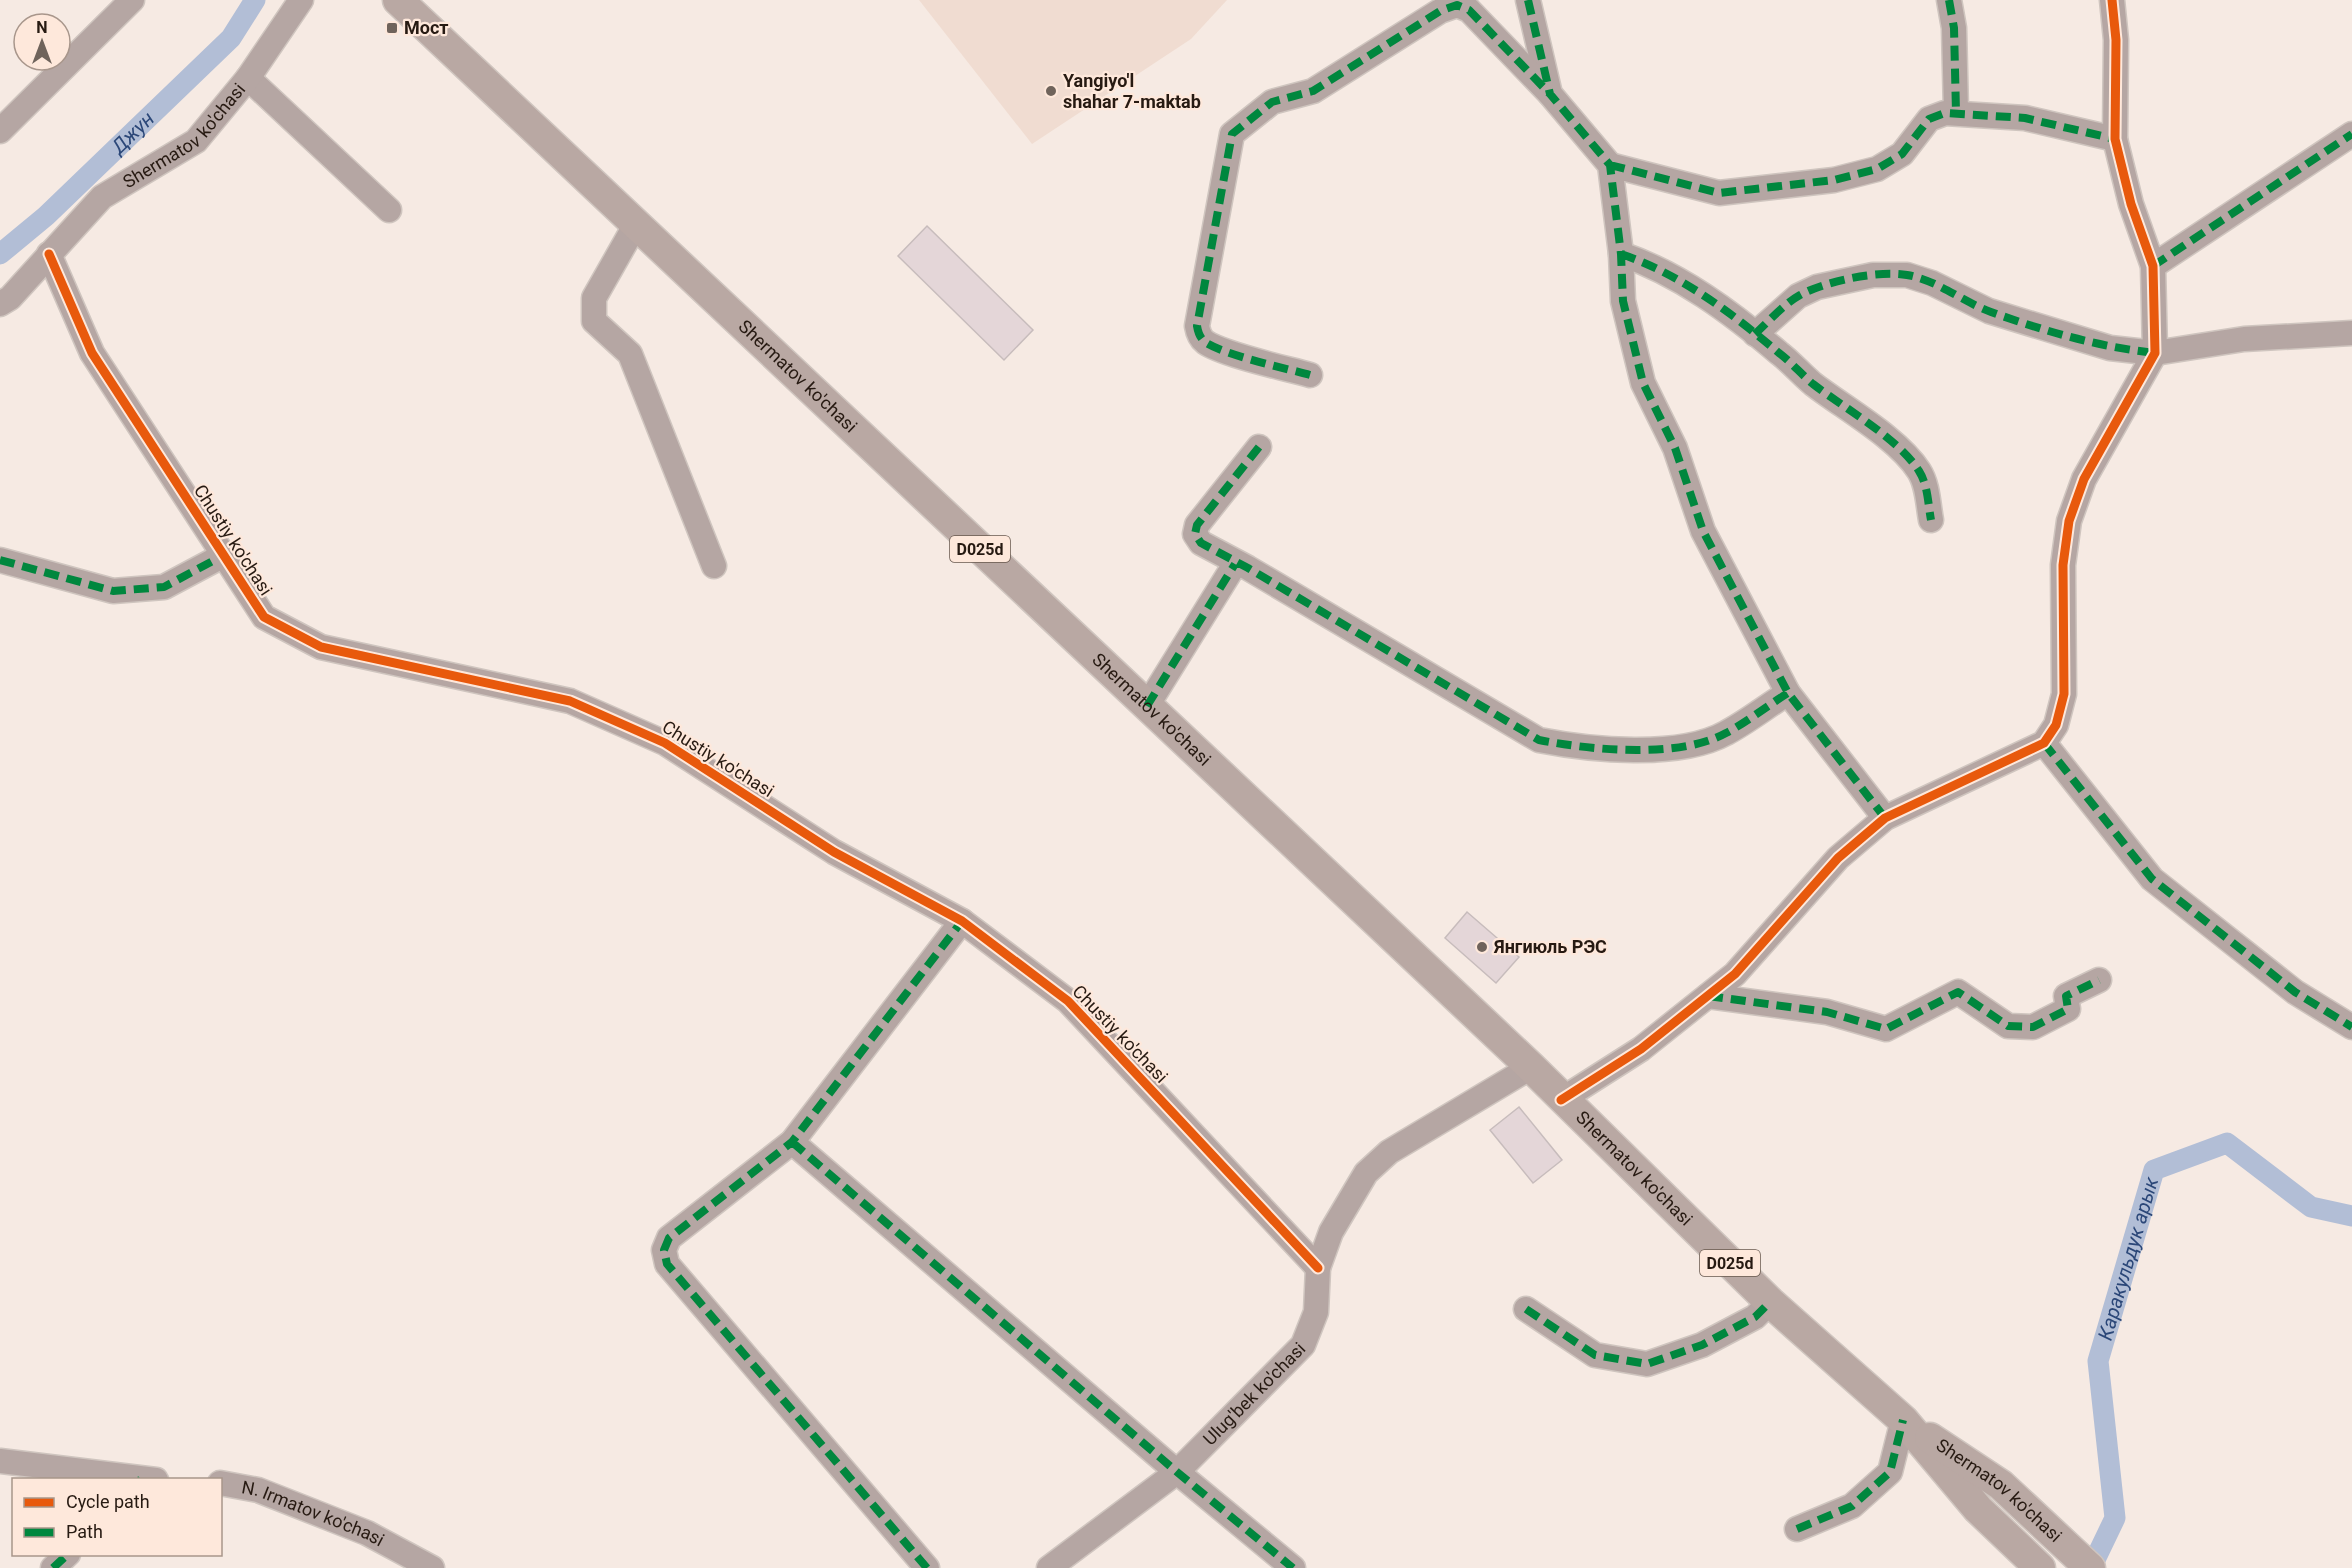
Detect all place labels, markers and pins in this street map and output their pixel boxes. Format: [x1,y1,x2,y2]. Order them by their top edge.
place label: Мост [404,17,448,38]
marker: Мост [385,21,399,35]
place label: Yangiyo'l shahar 7-maktab [1063,70,1201,112]
marker: Yangiyo'l shahar 7-maktab [1044,84,1058,98]
place label: Янгиюль РЭС [1493,936,1607,957]
marker: Янгиюль РЭС [1475,940,1489,954]

